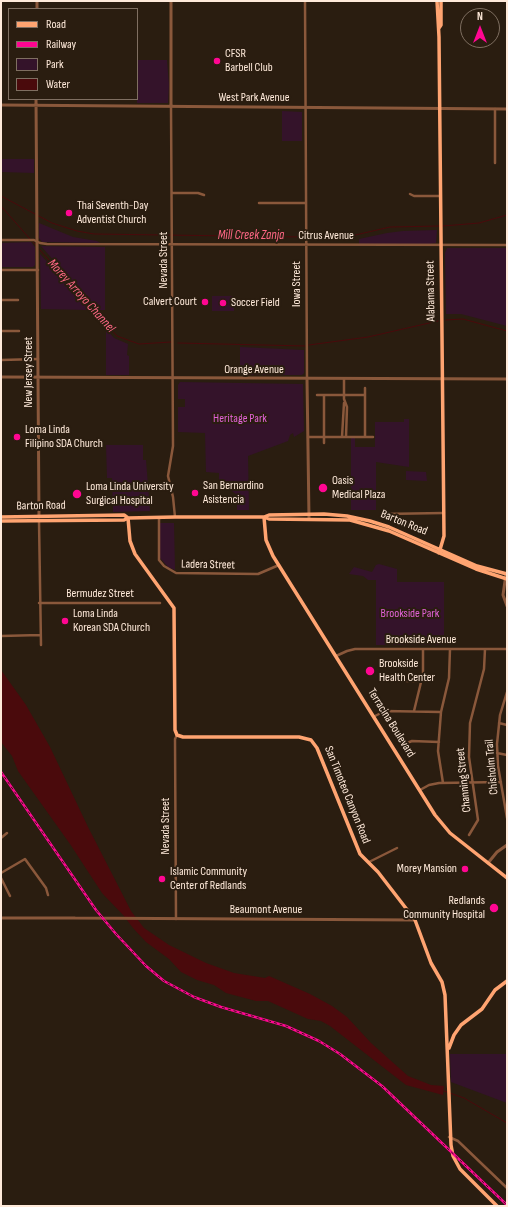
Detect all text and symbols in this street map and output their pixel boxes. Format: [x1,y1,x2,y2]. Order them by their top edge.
legend [8,8,138,100]
north arrow [460,8,500,48]
text: N [477,10,483,23]
text: Road [46,17,66,32]
text: Railway [46,37,76,52]
place label: CFSR Barbell Club [225,47,273,75]
marker: CFSR Barbell Club [212,56,222,66]
text: Park [46,57,64,72]
text: Water [46,77,70,92]
street label: West Park Avenue [218,91,290,105]
place label: Thai Seventh-Day Adventist Church [77,199,148,227]
marker: Thai Seventh-Day Adventist Church [64,208,74,218]
water label: Mill Creek Zanja [218,228,284,244]
street label: Citrus Avenue [298,229,354,243]
street label: Nevada Street [157,232,171,288]
water label: Morey Arroyo Channel [44,256,118,336]
street label: Alabama Street [423,260,439,322]
street label: Iowa Street [290,261,304,307]
place label: Calvert Court [143,295,197,309]
place label: Soccer Field [231,296,280,310]
marker: Calvert Court [200,297,210,307]
marker: Soccer Field [218,298,228,308]
street label: New Jersey Street [22,336,36,408]
street label: Orange Avenue [224,363,284,377]
park label: Heritage Park [213,412,267,426]
place label: Loma Linda Filipino SDA Church [25,423,103,451]
marker: Loma Linda Filipino SDA Church [12,432,22,442]
place label: Oasis Medical Plaza [332,474,385,502]
place label: San Bernardino Asistencia [203,479,264,507]
place label: Loma Linda University Surgical Hospital [86,480,174,508]
marker: Oasis Medical Plaza [317,482,329,494]
marker: Loma Linda University Surgical Hospital [71,488,83,500]
marker: San Bernardino Asistencia [190,488,200,498]
street label: Barton Road [16,498,66,514]
street label: Barton Road [379,507,429,539]
street label: Ladera Street [181,557,235,573]
street label: Bermudez Street [66,587,134,601]
place label: Loma Linda Korean SDA Church [73,607,150,635]
park label: Brookside Park [381,607,439,621]
marker: Loma Linda Korean SDA Church [60,616,70,626]
street label: Brookside Avenue [386,633,456,647]
place label: Brookside Health Center [379,657,435,685]
marker: Brookside Health Center [364,665,376,677]
street label: Terracina Boulevard [364,686,418,760]
street label: Chisholm Trail [482,739,502,795]
street label: San Timoteo Canyon Road [321,744,373,846]
street label: Channing Street [453,747,475,813]
street label: Nevada Street [159,798,173,854]
place label: Morey Mansion [397,862,457,876]
marker: Morey Mansion [460,864,470,874]
place label: Islamic Community Center of Redlands [170,865,247,893]
marker: Islamic Community Center of Redlands [157,874,167,884]
place label: Redlands Community Hospital [403,894,485,922]
marker: Redlands Community Hospital [488,902,500,914]
street label: Beaumont Avenue [230,903,302,917]

